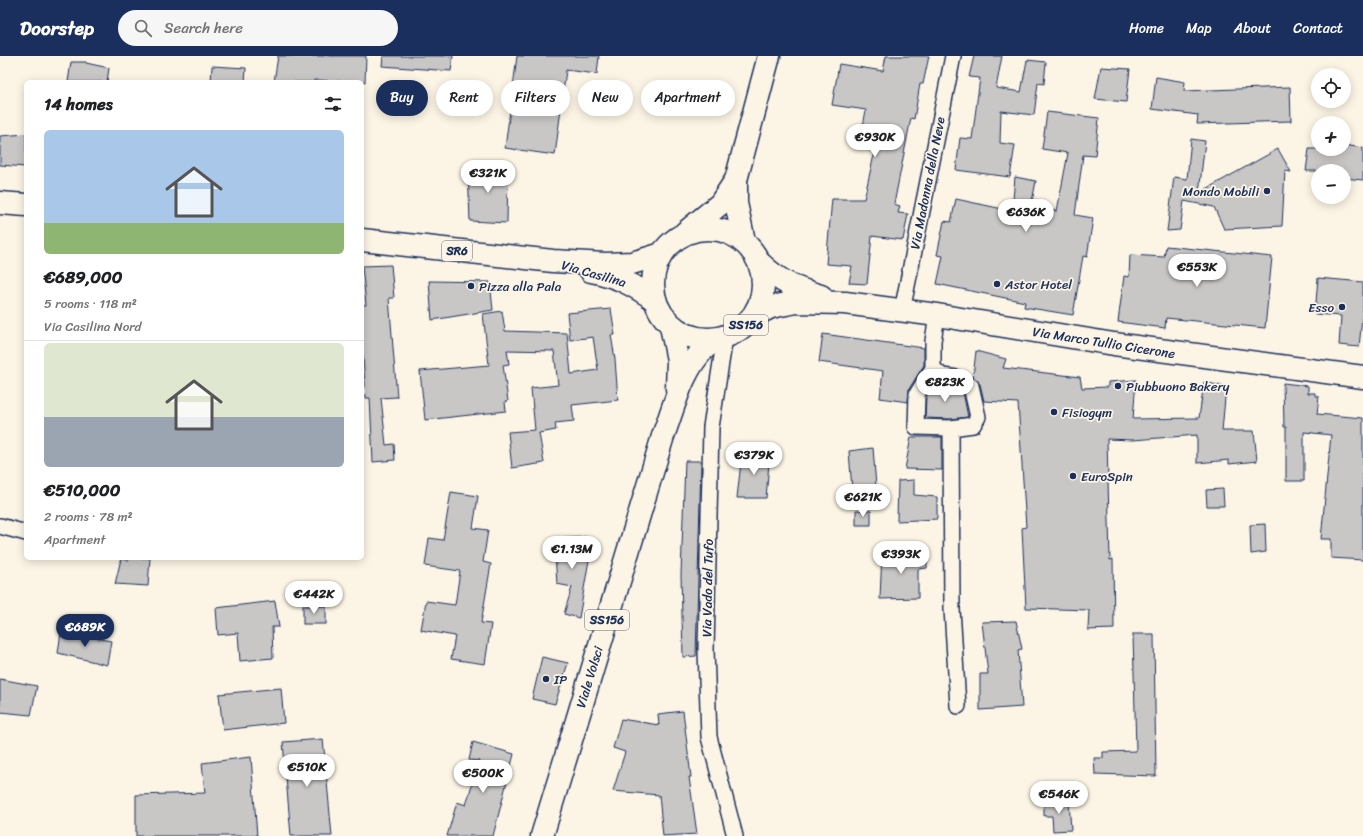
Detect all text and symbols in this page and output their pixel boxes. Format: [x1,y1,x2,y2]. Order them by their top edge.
search box [118,10,398,46]
text: Doorstep [20,12,94,45]
text: Search here [164,15,243,41]
text: Home [1129,16,1164,41]
text: Map [1186,16,1212,41]
text: About [1234,16,1271,41]
text: Contact [1293,16,1343,41]
icon: search [132,17,154,39]
map controls [1311,68,1351,204]
button: locate [1311,68,1351,108]
chip: Buy [376,80,428,116]
chip: Rent [436,80,493,116]
chip: Filters [501,80,570,116]
chip: New [578,80,633,116]
chip: Apartment [641,80,735,116]
text: 14 homes [44,89,113,119]
icon: filters [322,93,344,115]
street label: Via Madonna della Neve [903,115,952,251]
button: + [1311,116,1351,156]
pin: €930K [847,124,903,158]
text: €930K [855,125,895,148]
icon: home [158,156,230,228]
pin: €321K [460,160,516,194]
text: €321K [470,161,506,184]
button: − [1311,164,1351,204]
place label: Mondo Mobili [1183,180,1259,203]
marker: Mondo Mobili [1262,186,1272,196]
pin: €636K [998,199,1054,233]
text: €636K [1007,200,1045,223]
road number: SR6 [442,241,472,261]
street label: Via Casilina [559,253,629,294]
pin: €553K [1169,254,1225,288]
text: €553K [1177,255,1217,278]
text: €689,000 [44,262,122,292]
place label: Astor Hotel [1004,273,1072,296]
place label: Pizza alla Pala [479,275,562,298]
marker: Astor Hotel [992,279,1002,289]
marker: Pizza alla Pala [466,281,476,291]
text: 5 rooms · 118 m² [44,292,137,315]
place label: Esso [1308,296,1334,319]
marker: Esso [1337,302,1347,312]
text: Via Casilina Nord [44,315,141,338]
road number: SS156 [724,315,768,335]
street label: Via Marco Tullio Cicerone [1031,320,1177,365]
icon: home [158,369,230,441]
pin: €823K [917,369,973,403]
text: €823K [925,370,965,393]
place label: Piubbuono Bakery [1126,375,1230,398]
marker: Piubbuono Bakery [1113,381,1123,391]
place label: Fisiogym [1062,401,1112,424]
marker: Fisiogym [1049,407,1059,417]
pin: €379K [726,442,782,476]
text: €379K [734,443,774,466]
place label: EuroSpin [1081,465,1133,488]
marker: EuroSpin [1068,471,1078,481]
text: €510,000 [44,475,121,505]
pin: €621K [835,484,891,518]
text: €621K [845,485,882,508]
text: 2 rooms · 78 m² [44,505,133,528]
text: Apartment [44,528,105,551]
pin: €1.13M [539,536,605,570]
text: €1.13M [551,537,593,560]
street label: Via Vado del Tufo [695,538,720,637]
pin: €393K [873,541,929,575]
text: €393K [882,542,920,565]
pin: €442K [286,581,342,615]
text: €442K [294,582,334,605]
road number: SS156 [585,610,629,630]
pin: €689K [57,614,113,648]
text: €689K [65,615,105,638]
street label: Viale Volsci [569,643,610,711]
place label: IP [553,668,567,691]
marker: IP [541,674,551,684]
pin: €510K [279,754,335,788]
text: €510K [288,755,326,778]
pin: €500K [455,760,511,794]
text: €500K [463,761,503,784]
pin: €546K [1031,781,1087,815]
text: €546K [1039,782,1079,805]

